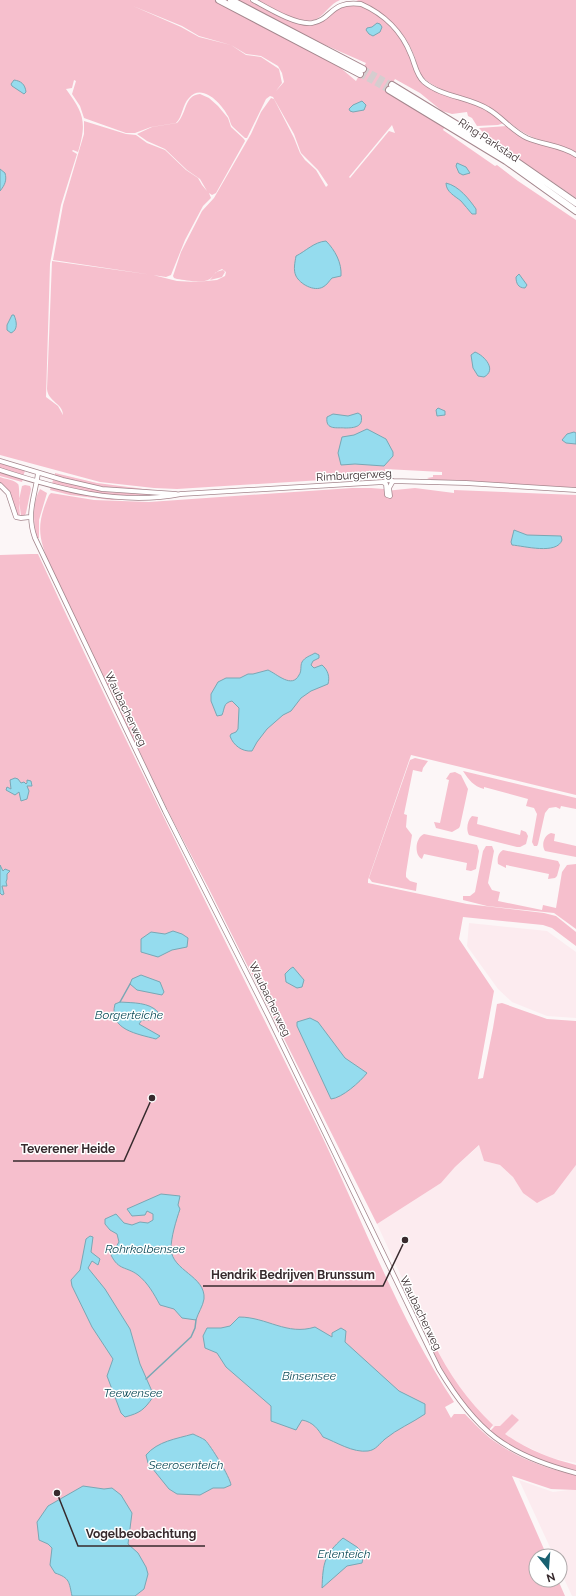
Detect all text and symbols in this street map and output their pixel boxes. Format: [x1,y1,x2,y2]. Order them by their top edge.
street label: Ring Parkstad [456,116,522,165]
street label: Rimburgerweg [316,467,392,484]
street label: Waubacherweg [102,670,149,748]
street label: Waubacherweg [246,960,293,1038]
water label: Borgerteiche [95,1008,164,1022]
callout: Teverener Heide [13,1137,124,1161]
text: Teverener Heide [21,1142,115,1156]
water label: Rohrkolbensee [105,1242,186,1256]
callout: Hendrik Bedrijven Brunssum [203,1262,383,1286]
text: Hendrik Bedrijven Brunssum [211,1268,375,1282]
street label: Waubacherweg [397,1274,444,1352]
water label: Binsensee [282,1369,337,1383]
water label: Teewensee [103,1386,163,1400]
water label: Seerosenteich [147,1458,224,1472]
callout: Vogelbeobachtung [78,1522,205,1546]
text: Vogelbeobachtung [86,1527,196,1541]
water label: Erlenteich [318,1547,371,1561]
north arrow [528,1548,568,1588]
text: N [545,1570,557,1585]

